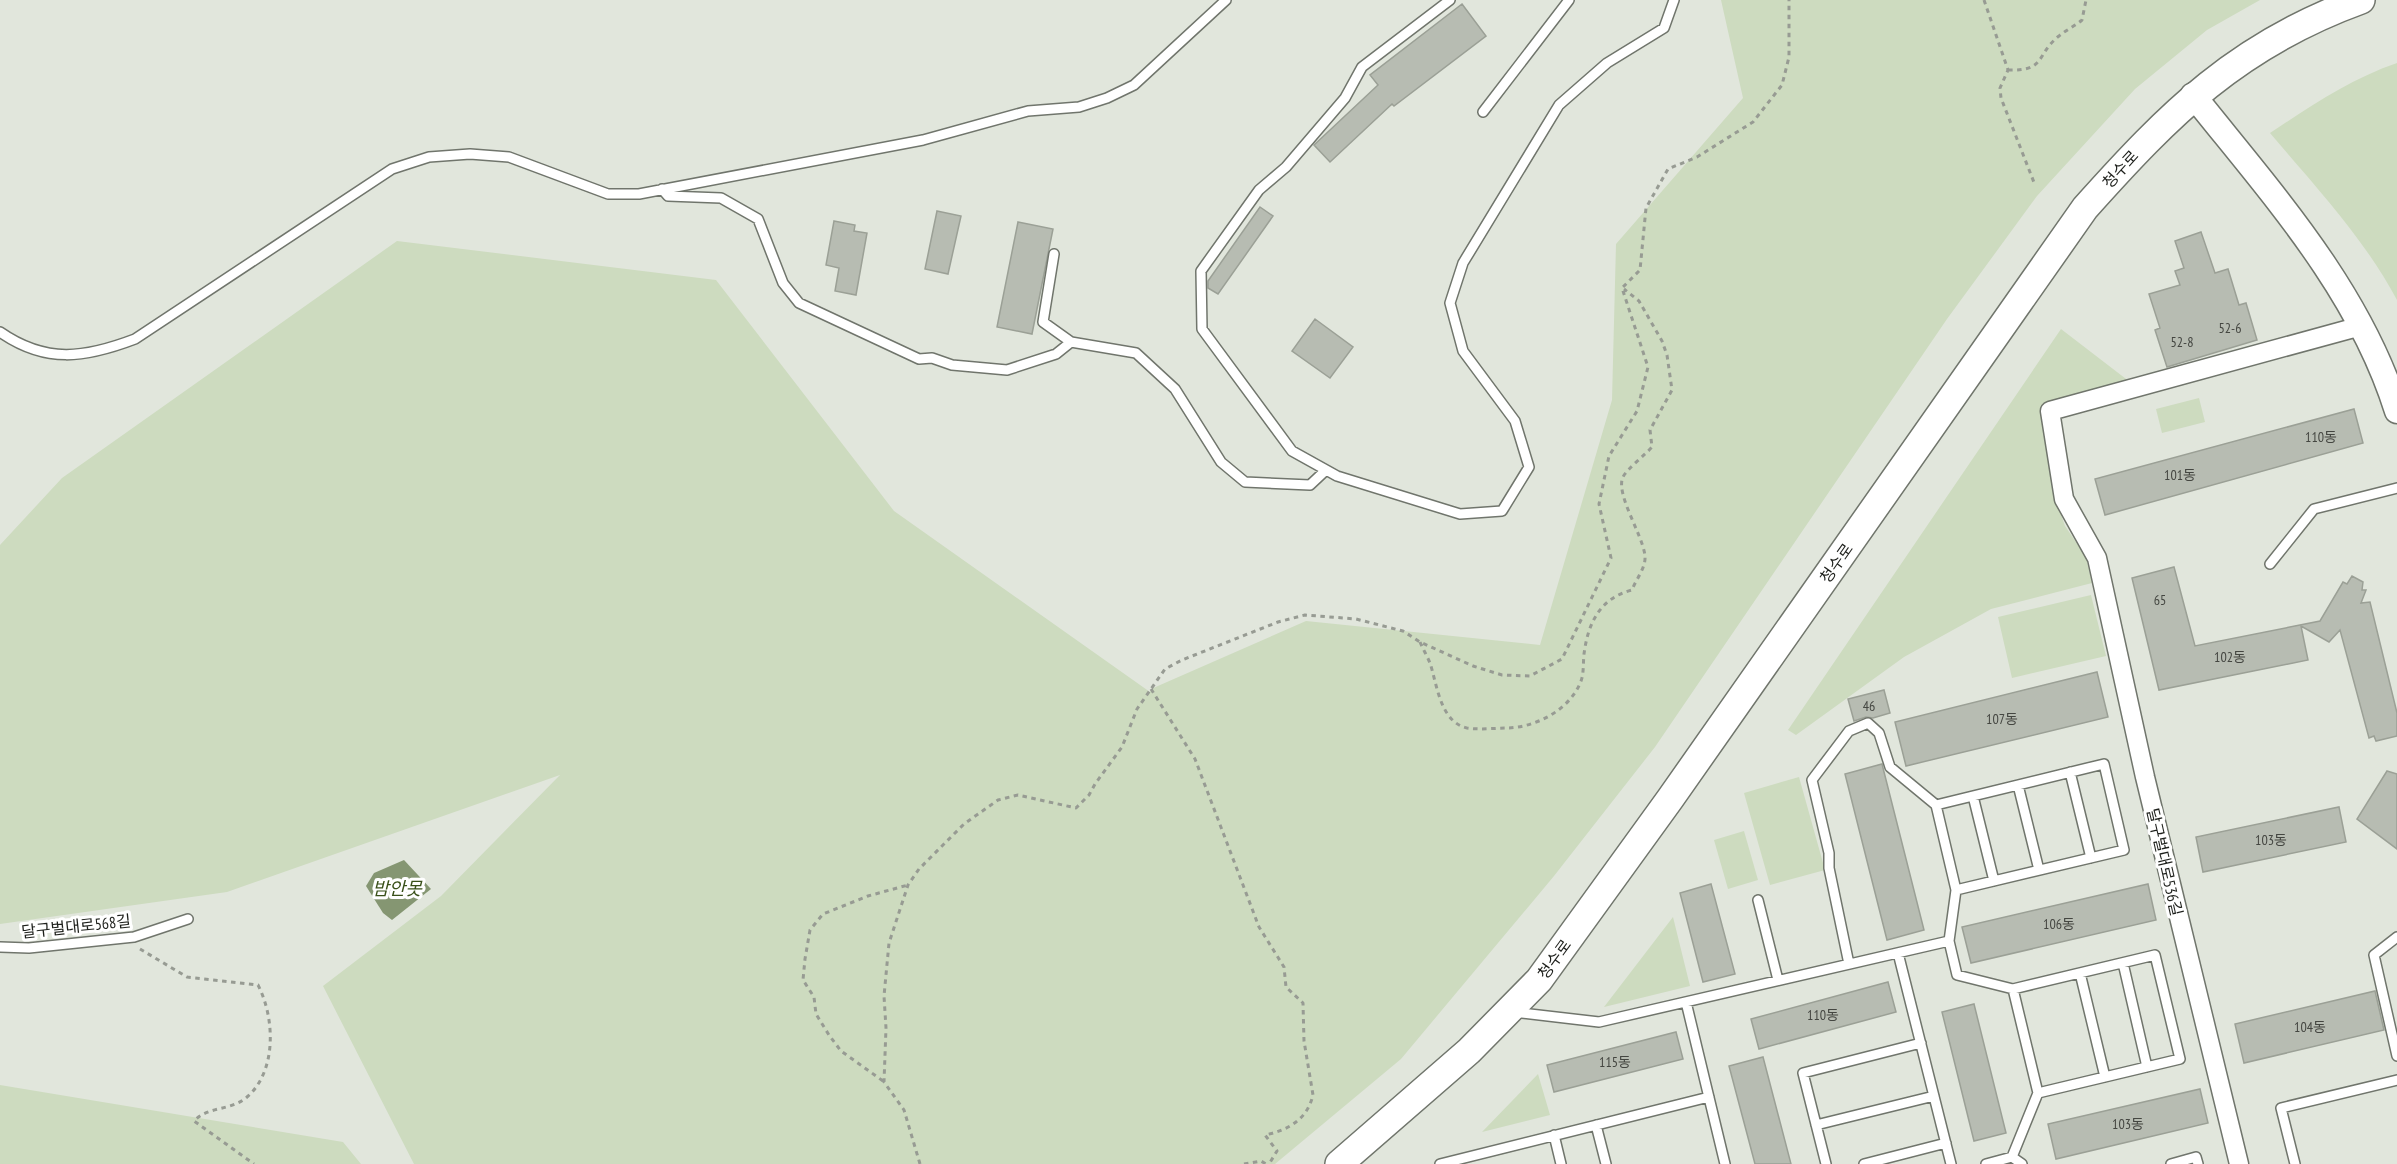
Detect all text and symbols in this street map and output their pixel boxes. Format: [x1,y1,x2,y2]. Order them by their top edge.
street label: 청수로 [2098,146,2142,192]
house number: 52-6 [2219,319,2241,337]
house number: 52-8 [2171,333,2193,351]
house number: 110동 [2305,428,2337,446]
house number: 101동 [2164,466,2196,484]
street label: 청수로 [1815,539,1857,587]
house number: 65 [2154,591,2166,609]
house number: 102동 [2214,648,2246,666]
house number: 46 [1863,697,1875,715]
house number: 107동 [1986,710,2018,728]
street label: 달구벌대로536길 [2143,806,2187,918]
house number: 103동 [2255,831,2287,849]
water label: 밤안못 [372,877,423,900]
street label: 달구벌대로568길 [20,910,132,942]
house number: 106동 [2043,915,2075,933]
street label: 청수로 [1533,935,1575,983]
house number: 110동 [1807,1006,1839,1024]
house number: 104동 [2294,1018,2326,1036]
house number: 115동 [1599,1053,1631,1071]
house number: 103동 [2112,1115,2144,1133]

